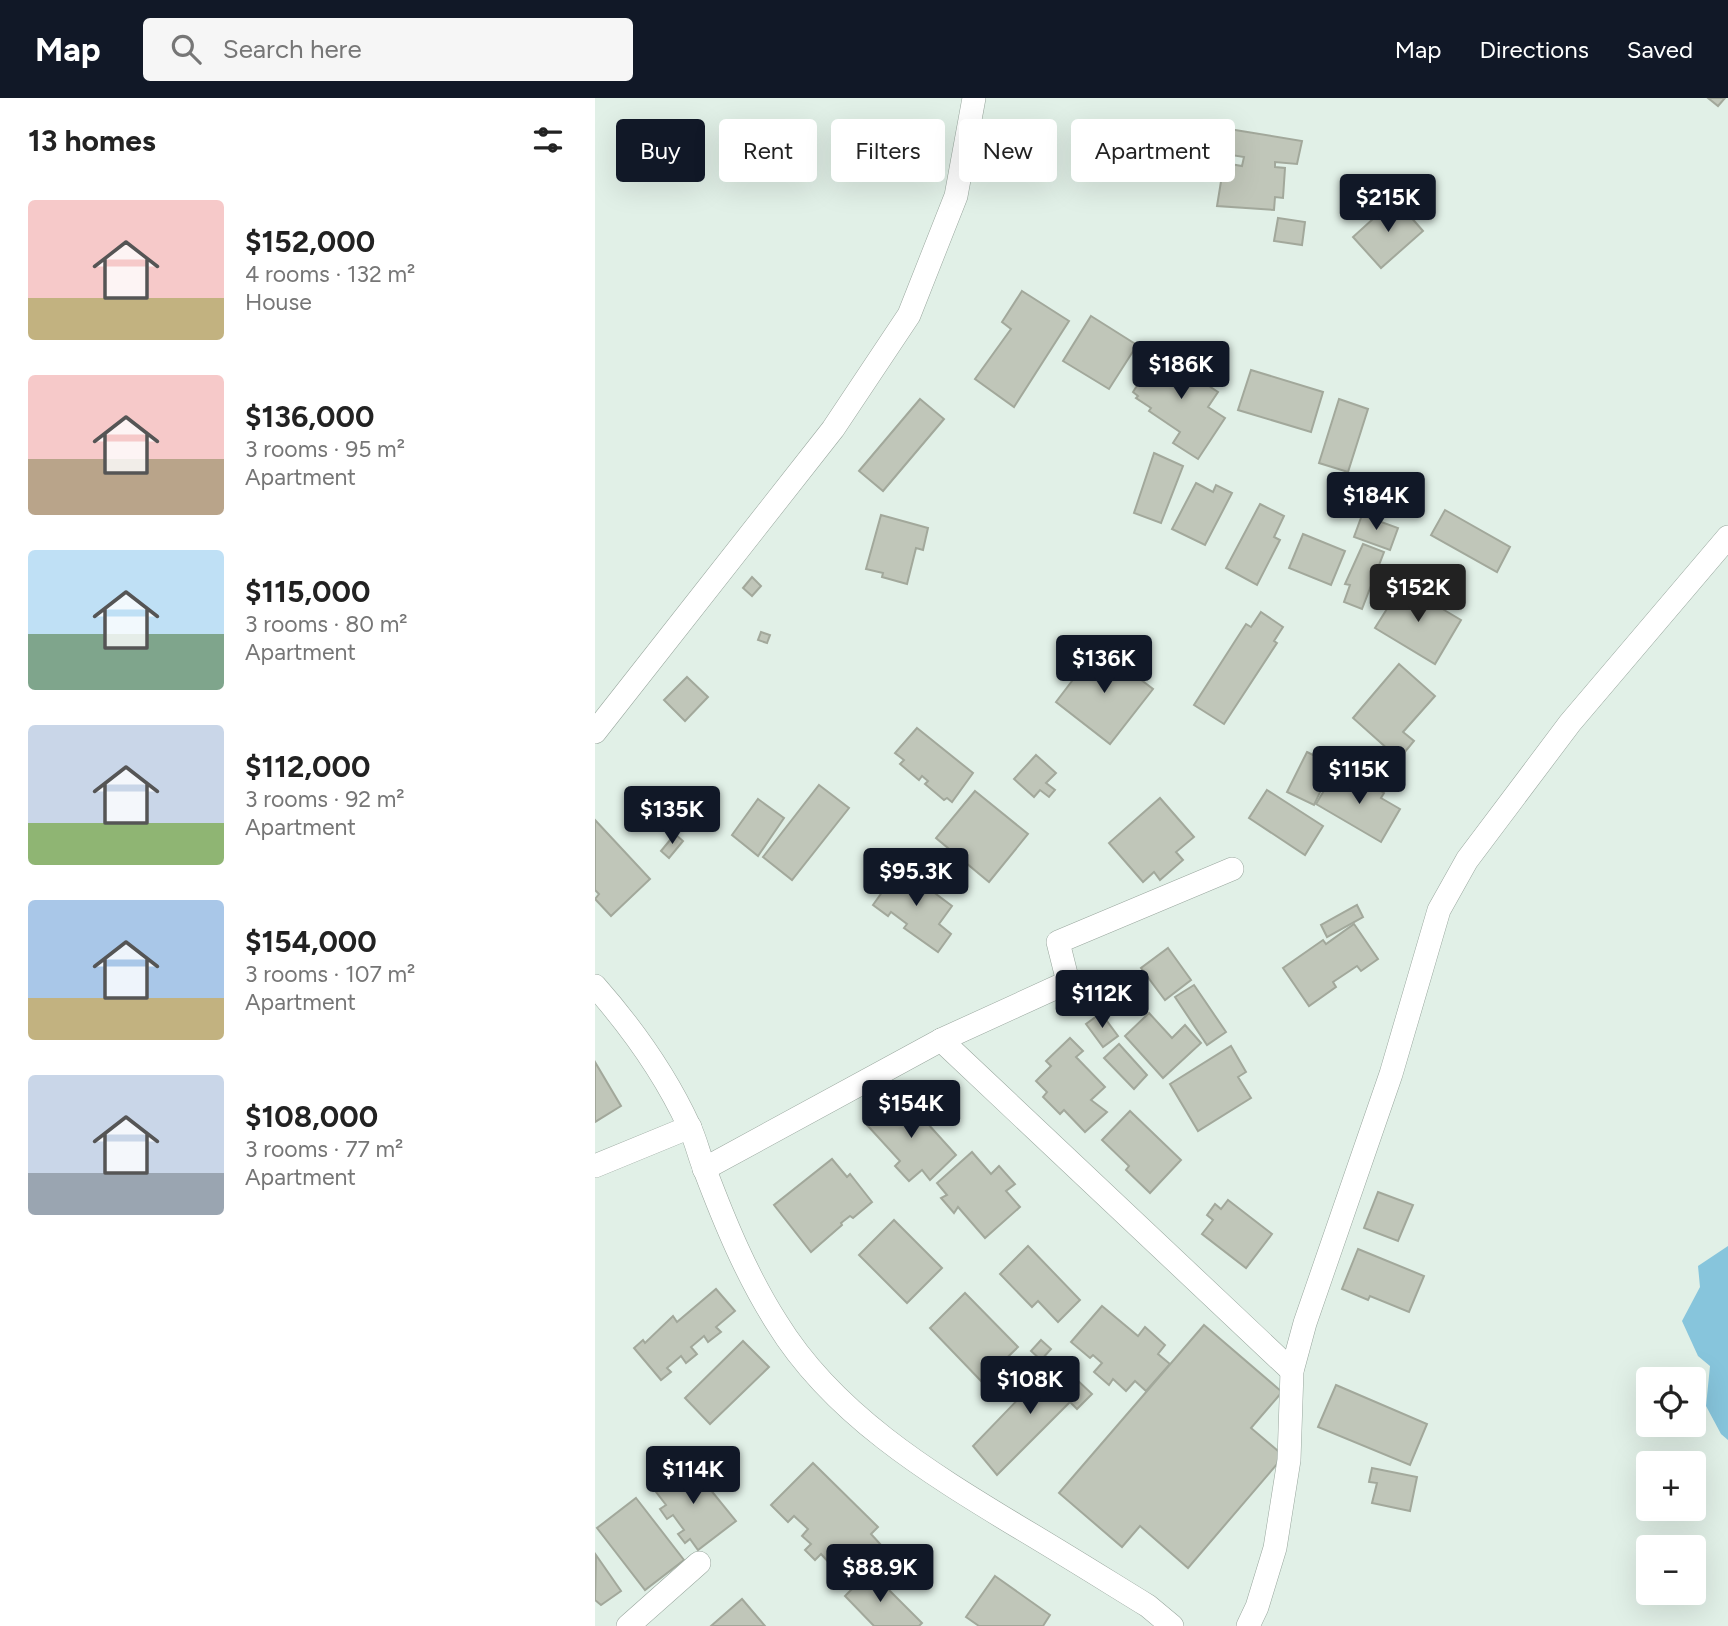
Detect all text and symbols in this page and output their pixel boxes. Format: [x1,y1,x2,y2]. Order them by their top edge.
search box [143,18,633,81]
text: Map [35,30,101,69]
icon: search [167,30,205,68]
text: Search here [223,33,362,65]
text: Map [1395,35,1441,64]
text: Directions [1479,35,1589,64]
text: Saved [1627,35,1693,64]
chip: Buy [616,119,705,182]
chip: Rent [719,119,817,182]
chip: Filters [831,119,945,182]
chip: New [959,119,1057,182]
chip: Apartment [1071,119,1235,182]
icon: filters [529,121,567,159]
text: 13 homes [28,122,156,159]
pin: $215K [1339,174,1437,234]
text: $215K [1356,183,1420,211]
text: $152,000 [245,223,375,260]
icon: home [84,228,168,312]
text: 4 rooms · 132 m² [245,260,415,288]
text: House [245,288,312,316]
pin: $186K [1132,342,1230,401]
text: $186K [1148,350,1214,378]
text: $136,000 [245,398,374,435]
icon: home [84,403,168,487]
text: 3 rooms · 95 m² [245,435,405,463]
text: Apartment [245,463,356,491]
pin: $184K [1327,472,1425,532]
text: $184K [1343,481,1409,509]
pin: $152K [1369,564,1467,624]
text: $115,000 [245,573,370,610]
text: $152K [1386,573,1450,601]
icon: home [84,578,168,662]
text: 3 rooms · 80 m² [245,610,408,638]
pin: $136K [1055,636,1153,695]
text: Apartment [245,638,356,666]
text: $136K [1072,644,1136,672]
pin: $115K [1310,746,1408,806]
text: $112,000 [245,748,370,785]
icon: home [84,753,168,837]
text: $115K [1329,755,1389,783]
text: 3 rooms · 92 m² [245,785,405,813]
pin: $135K [623,786,721,846]
text: $135K [640,795,704,823]
text: Apartment [245,813,356,841]
pin: $95.3K [859,848,973,908]
text: $95.3K [879,857,953,885]
text: $154,000 [245,923,377,960]
icon: home [84,928,168,1012]
text: 3 rooms · 107 m² [245,960,415,988]
pin: $112K [1053,970,1151,1030]
text: $112K [1072,979,1132,1007]
text: Apartment [245,988,356,1016]
pin: $154K [862,1080,960,1140]
text: $154K [878,1089,944,1117]
text: $108,000 [245,1098,378,1135]
icon: home [84,1103,168,1187]
text: 3 rooms · 77 m² [245,1135,403,1163]
text: Apartment [245,1163,356,1191]
pin: $108K [981,1356,1079,1416]
text: $108K [997,1365,1063,1393]
map controls [1636,1367,1706,1605]
button: locate [1636,1367,1706,1437]
pin: $114K [644,1446,742,1506]
button: + [1636,1451,1706,1521]
text: $114K [662,1455,724,1483]
button: − [1636,1535,1706,1605]
pin: $88.9K [823,1544,937,1604]
text: $88.9K [842,1553,918,1581]

